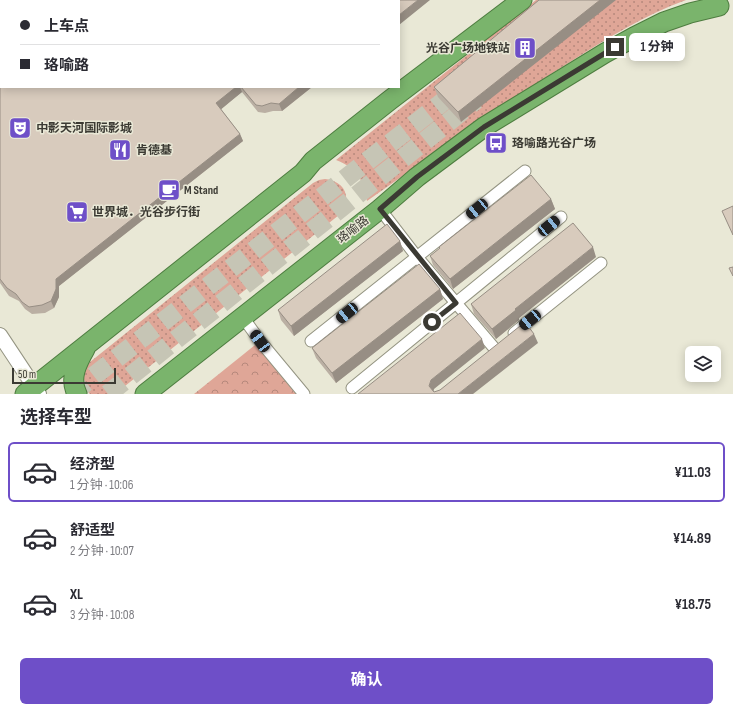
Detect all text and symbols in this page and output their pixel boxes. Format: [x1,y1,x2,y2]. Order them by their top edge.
text: 上车点 [44,17,89,36]
callout: 1 分钟 [629,33,685,61]
building icon: 光谷广场地铁站 [512,35,538,61]
route end [606,38,624,56]
text: 1 分钟 [640,39,674,55]
place label: 光谷广场地铁站 [426,41,510,56]
text: 珞喻路 [44,56,89,75]
theatre icon: 中影天河国际影城 [7,115,33,141]
place label: 中影天河国际影城 [36,121,132,136]
bus stop icon: 珞喻路光谷广场 [483,130,509,156]
place label: 珞喻路光谷广场 [512,136,596,151]
restaurant icon: 肯德基 [107,137,133,163]
place label: 肯德基 [136,143,172,158]
cafe icon: M Stand [156,177,182,203]
place label: M Stand [184,183,218,198]
car [464,197,490,221]
supermarket icon: 世界城．光谷步行街 [64,199,90,225]
place label: 世界城．光谷步行街 [92,205,200,220]
street label: 珞喻路 [334,213,372,247]
car [536,214,562,238]
car [334,301,360,325]
car [517,308,543,332]
route start [423,313,441,331]
car [248,328,272,354]
map controls [685,346,721,382]
button: layers [685,346,721,382]
scale bar [12,366,116,385]
text: 50 m [18,368,36,381]
text: 选择车型 [20,407,92,428]
icon: car [22,454,58,490]
text: 经济型 [70,455,115,474]
text: ¥11.03 [674,463,711,482]
text: 1 分钟 · 10:06 [70,477,133,493]
icon: car [22,520,58,556]
text: 舒适型 [70,521,115,540]
text: ¥14.89 [673,529,711,548]
text: 2 分钟 · 10:07 [70,543,134,559]
text: XL [70,585,83,604]
icon: car [22,586,58,622]
text: ¥18.75 [674,595,711,614]
text: 3 分钟 · 10:08 [70,607,134,623]
button: 确认 [20,658,713,704]

